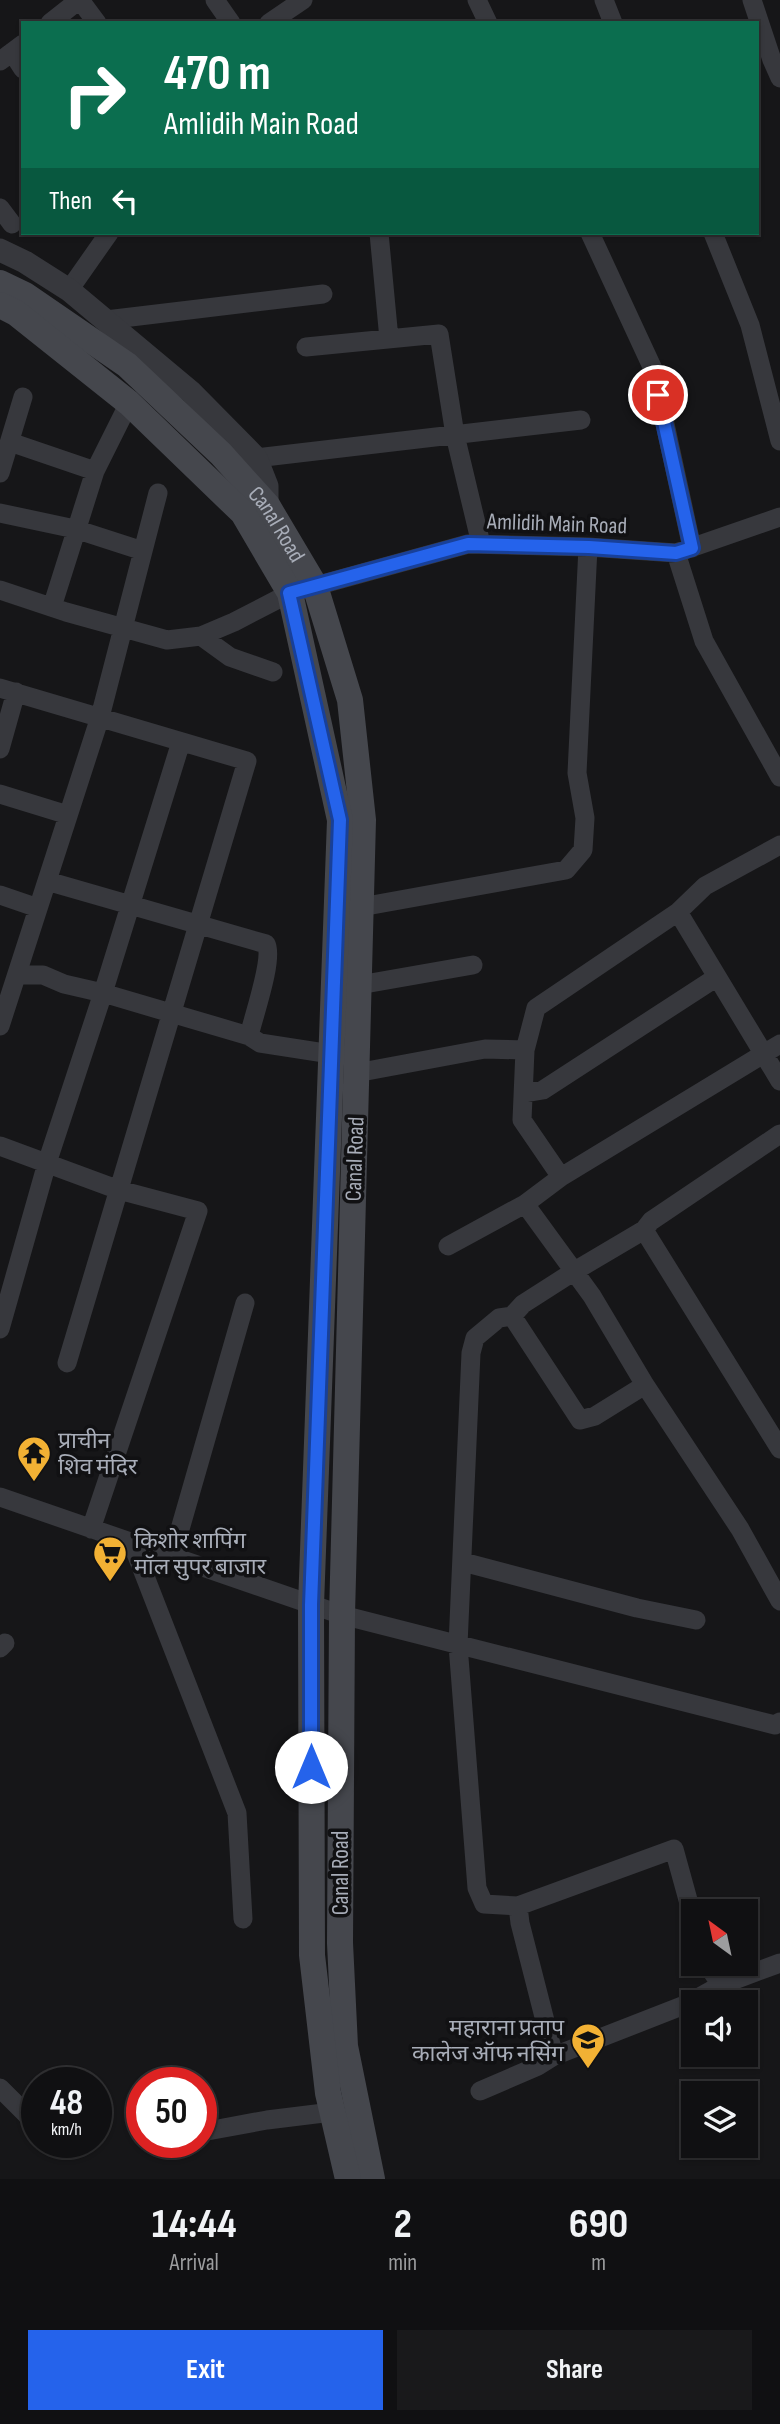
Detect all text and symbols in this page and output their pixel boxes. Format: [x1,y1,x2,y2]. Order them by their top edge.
text: 470 m [164,45,271,104]
icon: right [49,49,140,140]
text: Amlidih Main Road [164,105,359,144]
icon: left [106,182,144,220]
text: Then [49,186,92,217]
pin [628,365,688,425]
icon: arrive [639,376,677,414]
street label: Canal Road [242,481,311,567]
street label: Amlidih Main Road [485,508,627,540]
street label: Canal Road [340,1116,370,1202]
place label: प्राचीन शिव मंदिर [58,1427,138,1481]
temple icon: प्राचीन शिव मंदिर [15,1434,53,1483]
place label: किशोर शापिंग मॉल सुपर बाजार [134,1527,267,1581]
supermarket icon: किशोर शापिंग मॉल सुपर बाजार [91,1534,129,1583]
position arrow [274,1730,348,1804]
street label: Canal Road [327,1831,355,1915]
north arrow [681,1899,758,1976]
map controls [681,1899,758,2158]
button: sound [681,1990,758,2067]
place label: महाराना प्रताप कालेज ऑफ नसिंग [412,2014,565,2068]
school or university icon: महाराना प्रताप कालेज ऑफ नसिंग [569,2021,607,2070]
speed limit sign: 50 [126,2067,217,2158]
button: layers [681,2081,758,2158]
text: 48 [50,2082,83,2125]
text: km/h [51,2119,82,2140]
text: 14:44 [152,2199,237,2250]
text: 2 [393,2199,412,2250]
text: 690 [569,2199,628,2250]
text: Arrival [169,2249,219,2277]
text: min [388,2249,417,2277]
text: m [591,2249,606,2277]
button: Exit [28,2330,383,2410]
button: Share [397,2330,752,2410]

